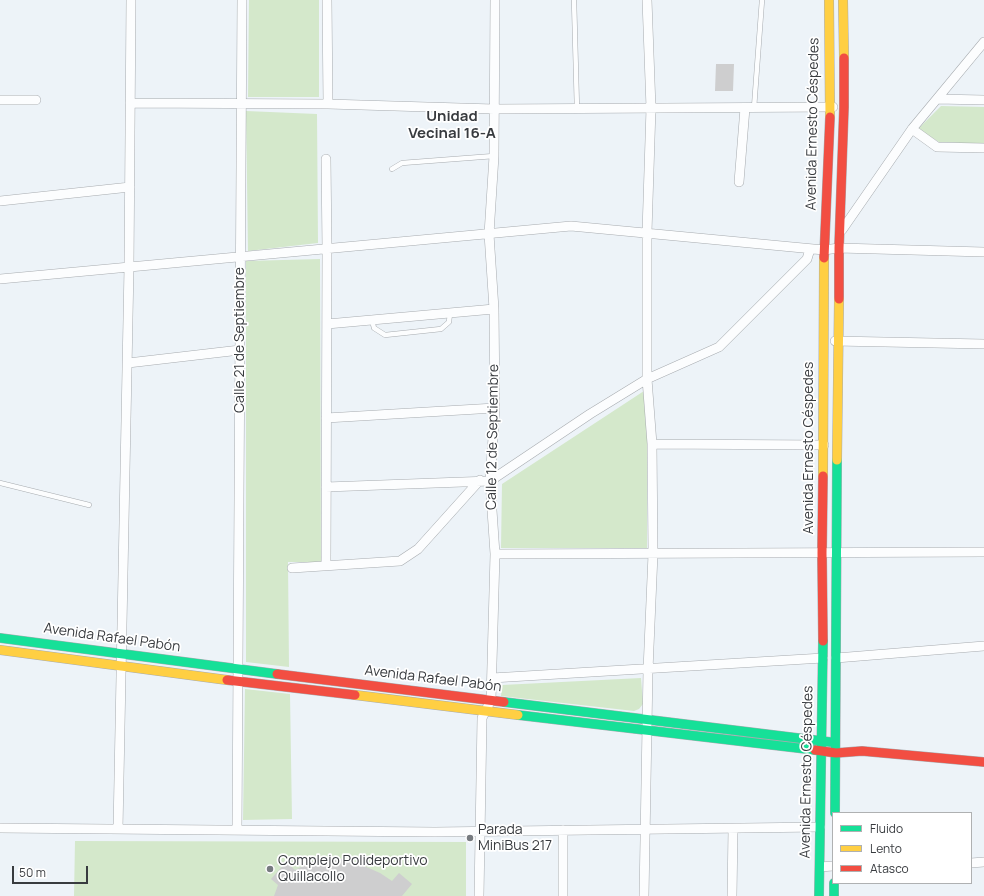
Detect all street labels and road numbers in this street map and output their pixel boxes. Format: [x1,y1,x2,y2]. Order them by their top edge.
street label: Avenida Ernesto Céspedes [803,38,823,210]
street label: Calle 21 de Septiembre [232,267,248,413]
street label: Avenida Ernesto Céspedes [801,362,817,534]
street label: Calle 12 de Septiembre [483,364,503,510]
street label: Avenida Rafael Pabón [43,620,181,656]
street label: Avenida Rafael Pabón [364,662,502,696]
street label: Avenida Ernesto Céspedes [797,686,817,858]

